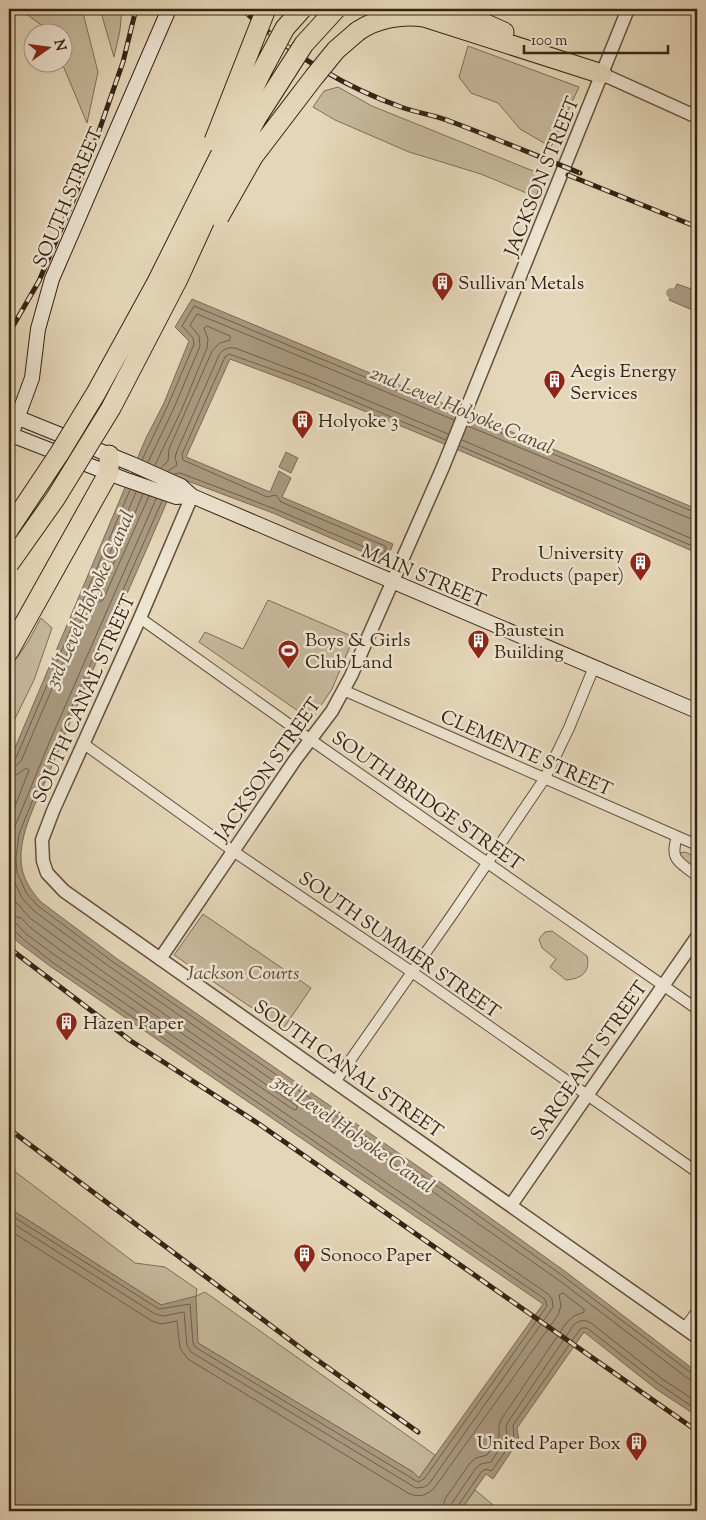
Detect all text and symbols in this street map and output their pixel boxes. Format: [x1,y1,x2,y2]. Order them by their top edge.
north arrow [22,22,72,72]
scale bar [524,22,667,54]
text: 100 m [531,31,568,52]
text: N [48,37,70,53]
street label: JACKSON STREET [499,93,588,262]
street label: SOUTH STREET [28,124,111,272]
building icon: Sullivan Metals [430,270,454,301]
place label: Sullivan Metals [458,271,584,298]
water label: 2nd Level Holyoke Canal [365,359,557,463]
place label: Aegis Energy Services [570,359,677,408]
building icon: Aegis Energy Services [542,369,566,400]
building icon: Holyoke 3 [290,408,314,439]
place label: Holyoke 3 [318,409,398,436]
water label: 3rd Level Holyoke Canal [39,507,144,694]
street label: MAIN STREET [357,539,489,616]
place label: University Products (paper) [491,541,625,590]
building icon: University Products (paper) [628,551,652,582]
street label: SOUTH CANAL STREET [27,590,144,808]
place label: Baustein Building [494,618,565,667]
place label: Boys & Girls Club Land [305,628,410,677]
building icon: Baustein Building [466,628,490,659]
sports icon: Boys & Girls Club Land [277,638,301,669]
street label: JACKSON STREET [209,693,329,849]
street label: CLEMENTE STREET [436,704,616,804]
street label: SOUTH BRIDGE STREET [325,726,528,879]
street label: SOUTH SUMMER STREET [292,866,505,1026]
park label: Jackson Courts [186,961,299,988]
street label: SARGEANT STREET [525,976,655,1147]
street label: SOUTH CANAL STREET [247,994,448,1146]
building icon: Hazen Paper [55,1010,79,1041]
place label: Hazen Paper [83,1011,184,1038]
water label: 3rd Level Holyoke Canal [265,1068,439,1202]
building icon: Sonoco Paper [292,1242,316,1273]
place label: Sonoco Paper [320,1243,432,1270]
building icon: United Paper Box [625,1430,649,1461]
place label: United Paper Box [477,1431,621,1458]

